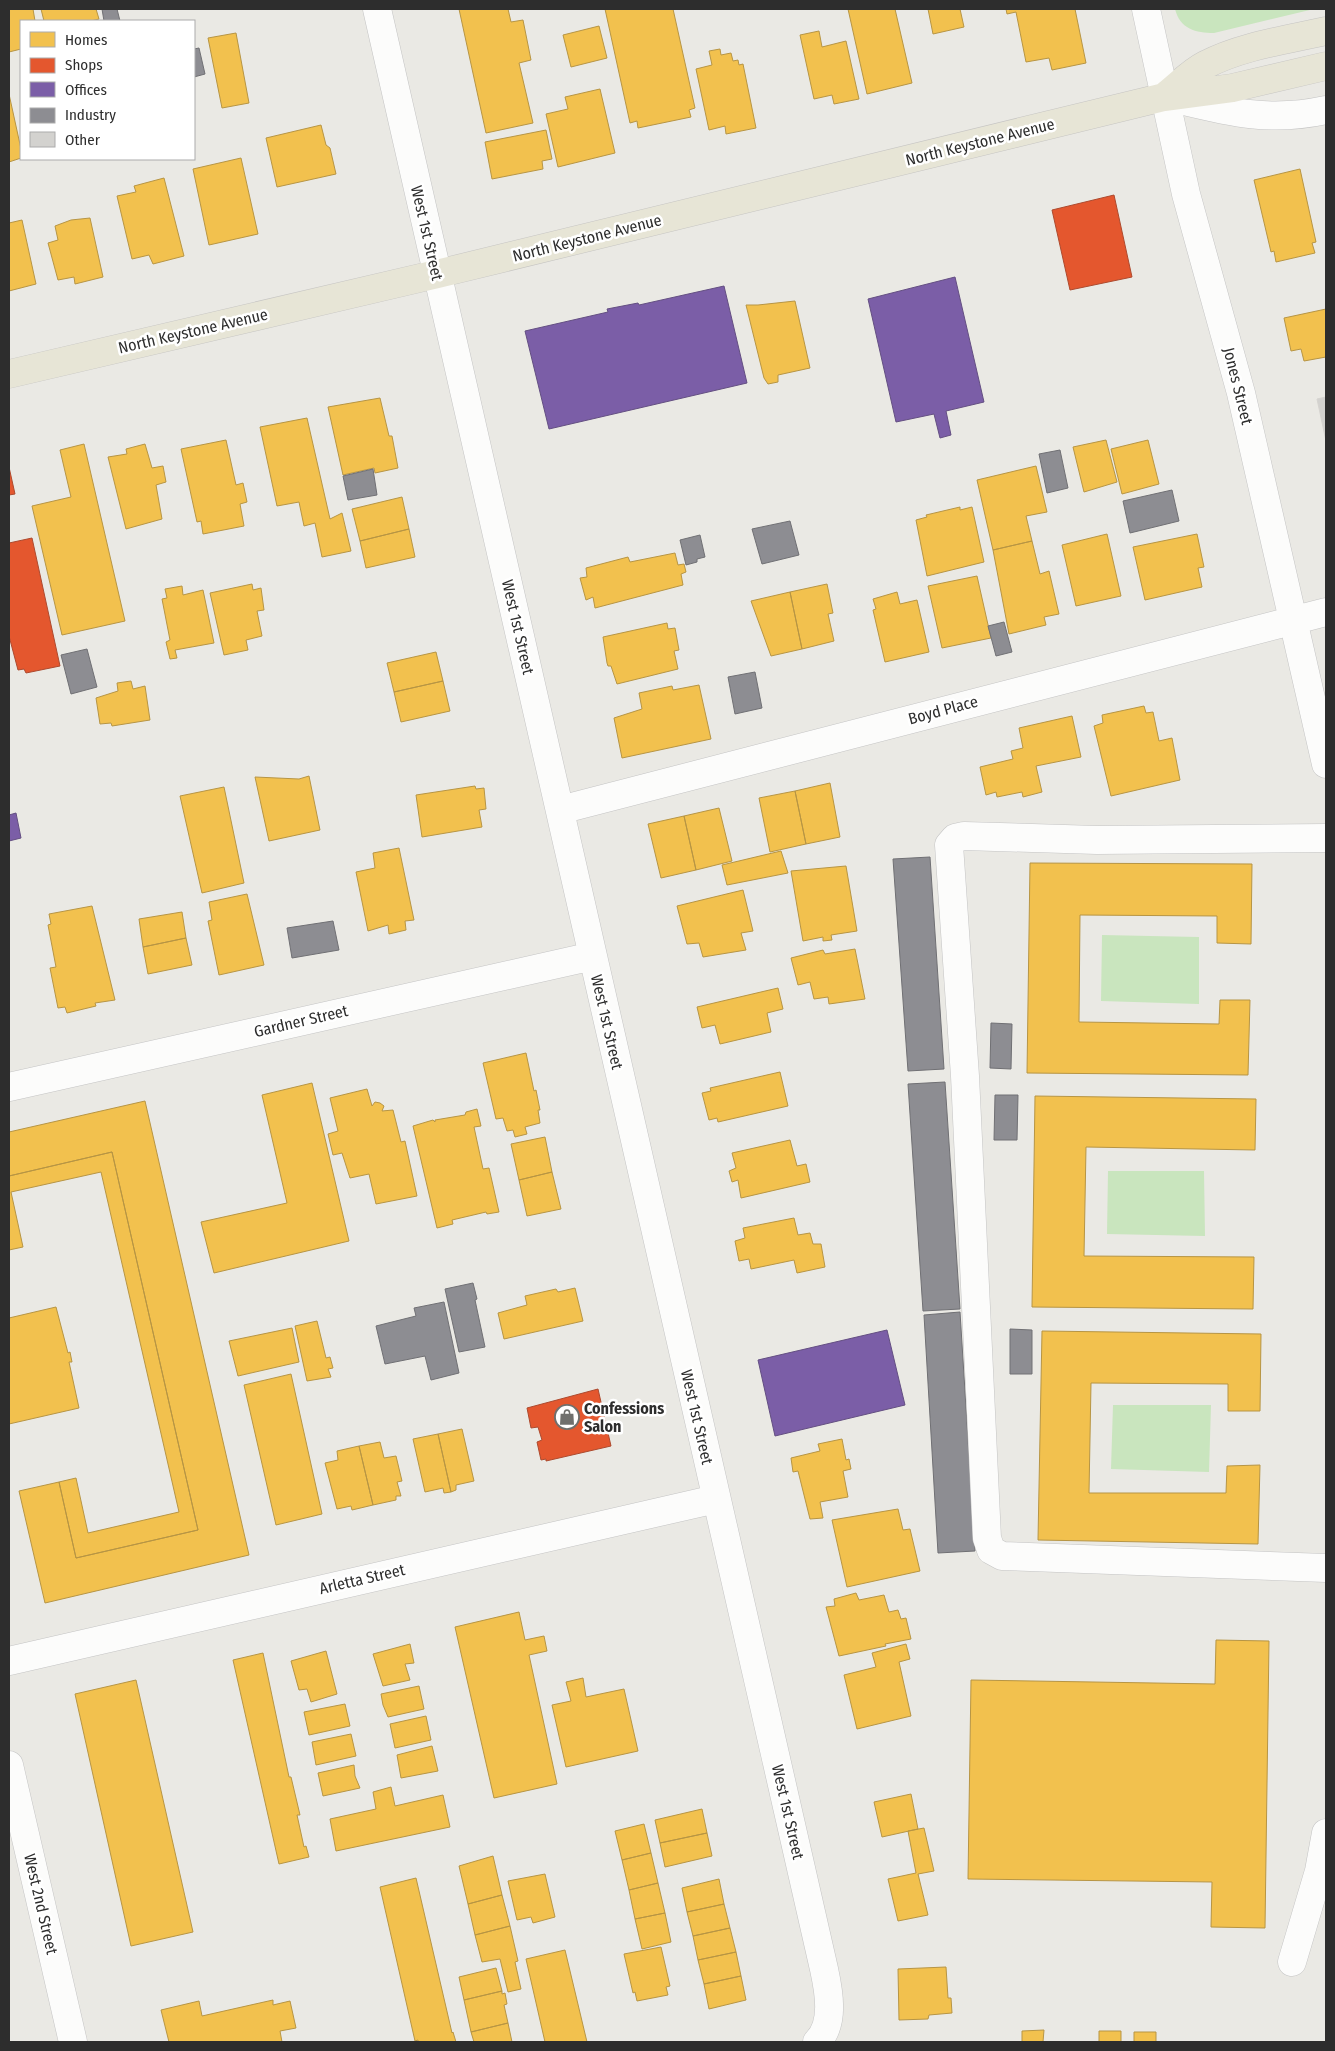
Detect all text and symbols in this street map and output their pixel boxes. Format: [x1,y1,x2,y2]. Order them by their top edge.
legend [20,20,195,160]
text: Homes [65,31,107,49]
text: Shops [65,56,103,74]
text: Offices [65,81,107,99]
text: Industry [65,106,116,124]
street label: North Keystone Avenue [904,114,1056,170]
text: Other [65,131,101,149]
street label: West 1st Street [407,184,447,283]
street label: North Keystone Avenue [511,210,663,266]
street label: North Keystone Avenue [116,305,270,357]
street label: Jones Street [1219,345,1257,427]
street label: West 1st Street [498,578,538,677]
street label: Boyd Place [906,692,980,728]
street label: West 1st Street [587,973,627,1072]
street label: Gardner Street [252,1001,351,1041]
street label: West 1st Street [677,1368,717,1467]
place label: Confessions Salon [584,1399,664,1436]
shop icon: Confessions Salon [554,1404,580,1430]
street label: Arletta Street [317,1560,407,1598]
street label: West 1st Street [768,1763,808,1862]
street label: West 2nd Street [20,1852,62,1957]

